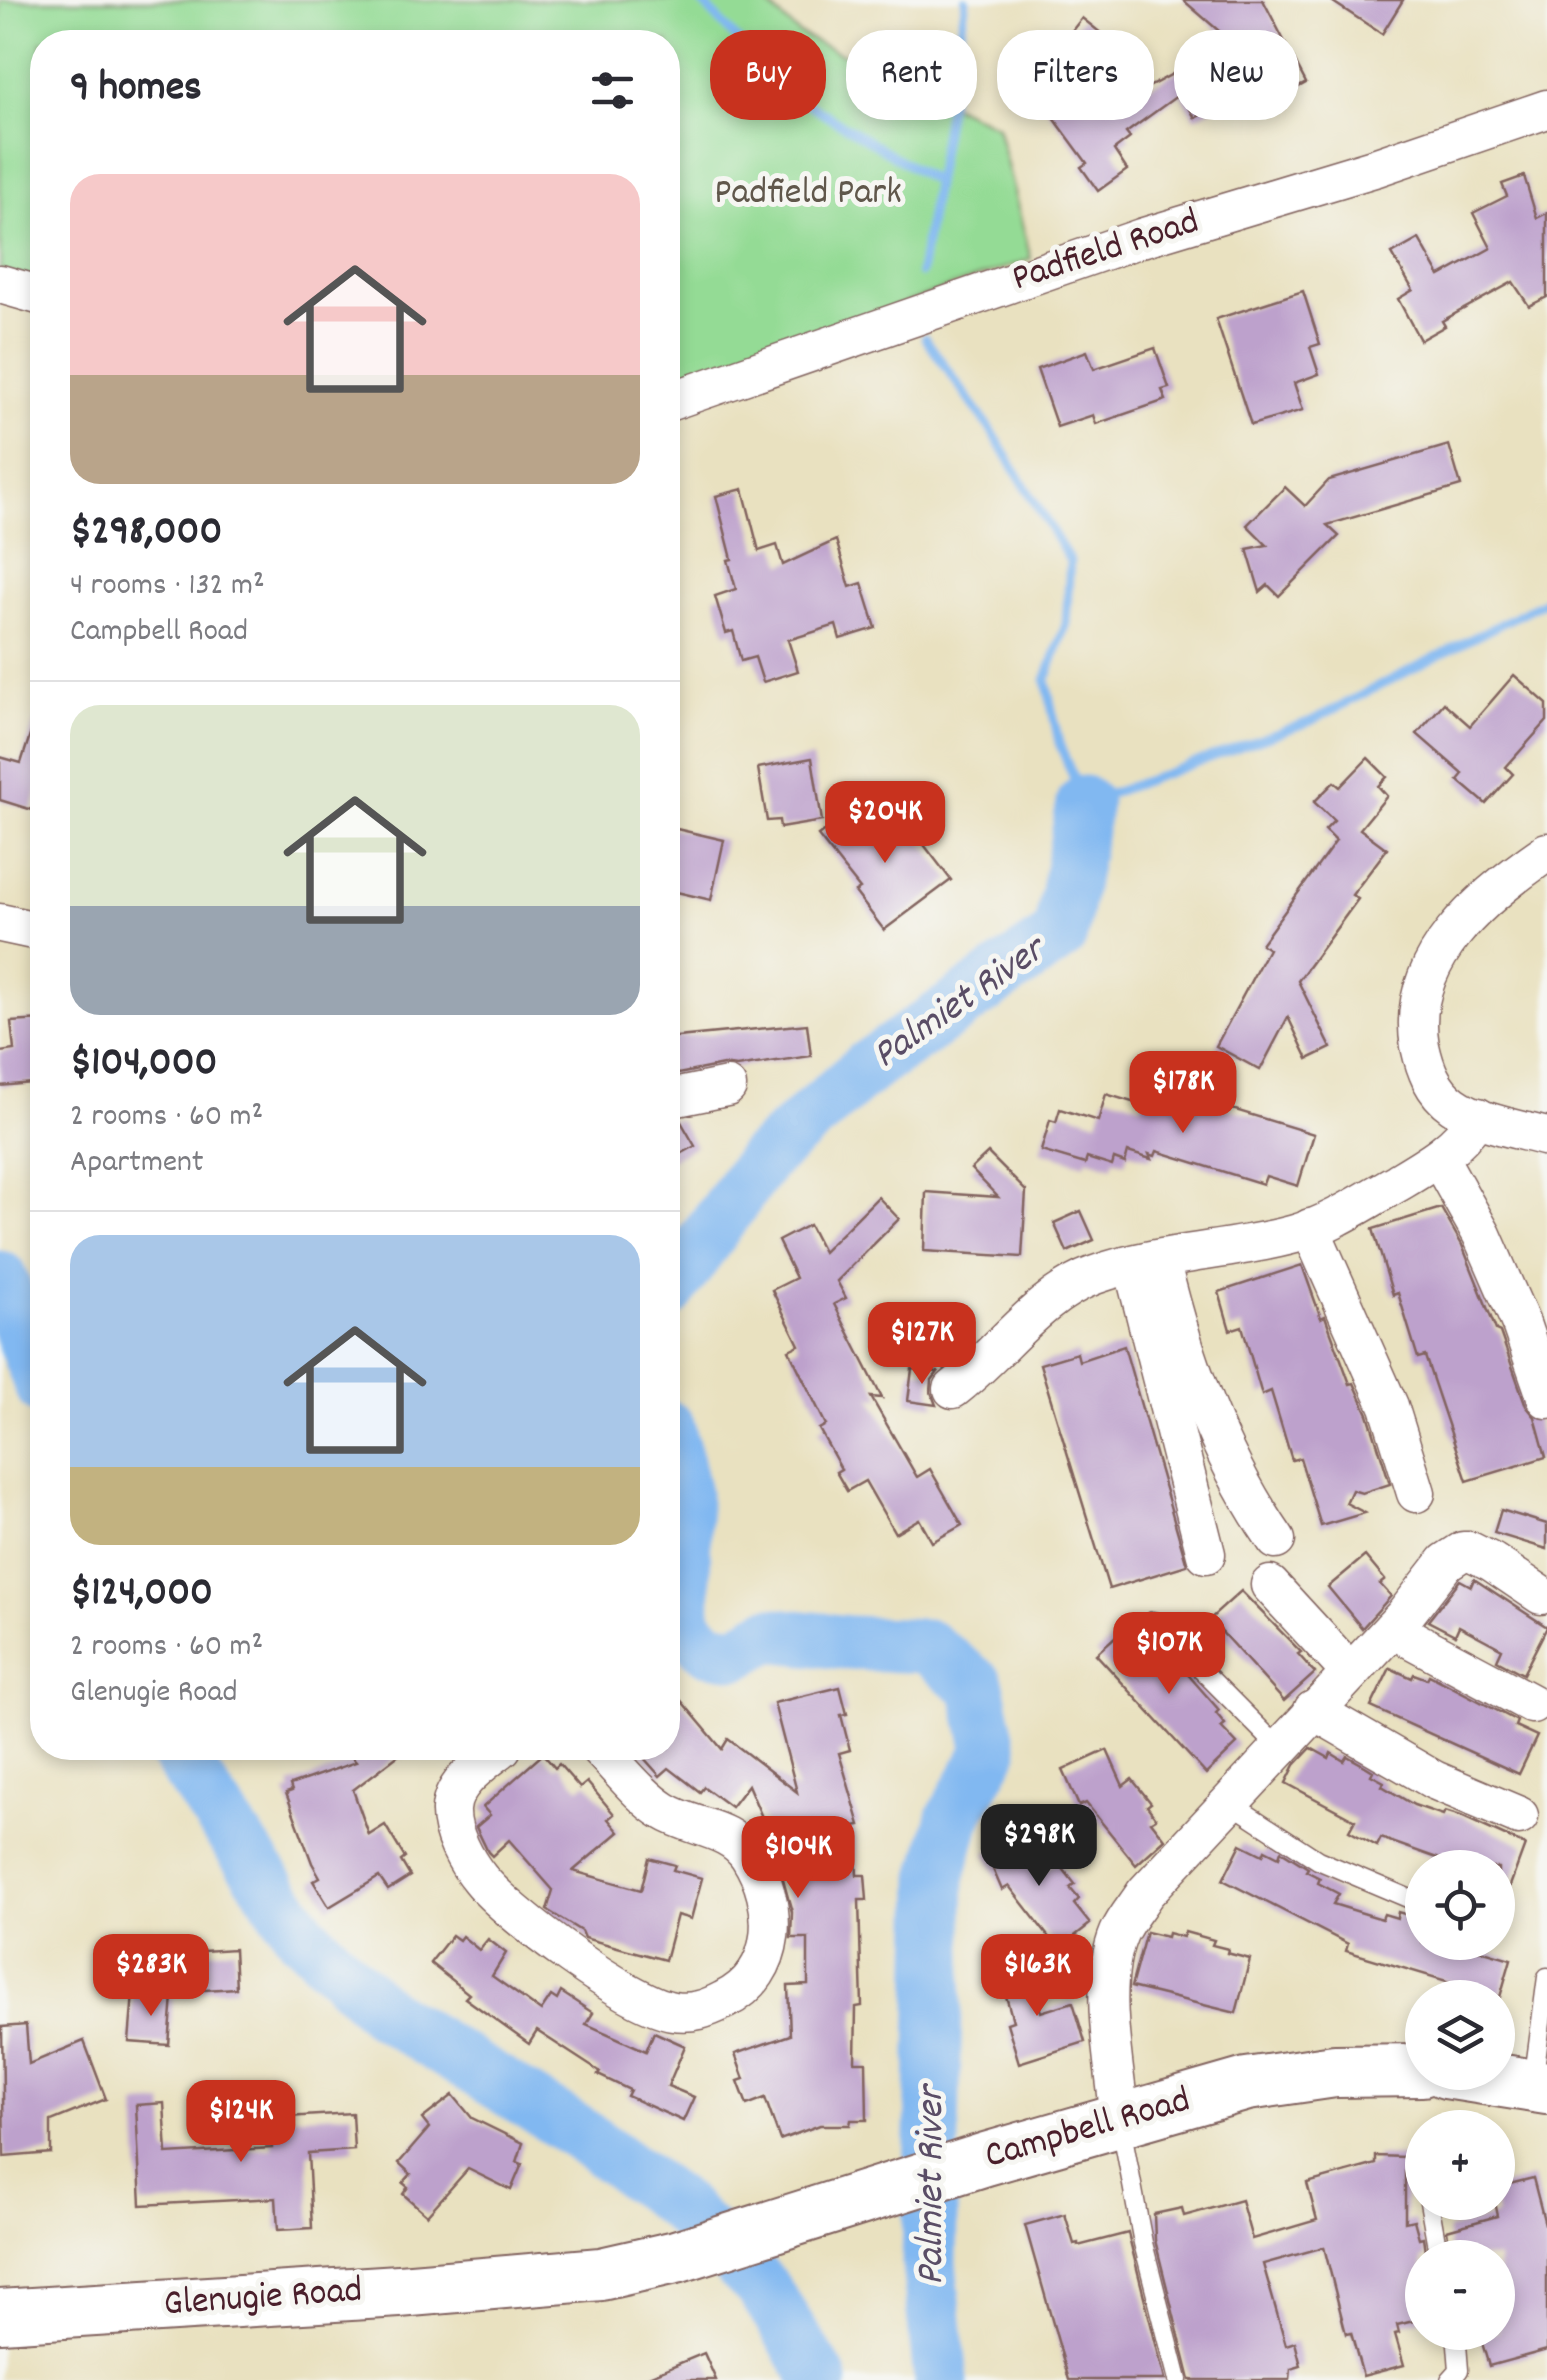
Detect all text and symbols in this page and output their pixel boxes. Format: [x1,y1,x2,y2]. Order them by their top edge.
chip: Buy [710,30,826,120]
chip: Rent [846,30,977,120]
chip: Filters [997,30,1154,120]
chip: New [1174,30,1299,120]
text: 9 homes [70,60,202,120]
icon: filters [585,63,640,118]
park label: Padfield Park [714,167,902,222]
street label: Padfield Road [1005,196,1207,308]
icon: home [265,239,445,419]
text: $298,000 [70,504,222,564]
text: 4 rooms · 132 m² [70,564,265,610]
text: Campbell Road [70,610,248,656]
icon: home [265,770,445,950]
pin: $204K [815,781,955,866]
text: $204K [847,790,923,836]
water label: Palmiet River [862,922,1061,1085]
text: $104,000 [70,1035,217,1095]
pin: $178K [1113,1051,1253,1136]
text: $178K [1151,1060,1215,1106]
text: 2 rooms · 60 m² [70,1095,263,1141]
text: Apartment [70,1141,204,1187]
icon: home [265,1300,445,1480]
pin: $127K [852,1302,992,1387]
text: $127K [890,1311,954,1357]
text: $124,000 [70,1565,213,1625]
pin: $107K [1099,1612,1239,1697]
text: $107K [1135,1621,1203,1667]
text: 2 rooms · 60 m² [70,1625,263,1671]
text: Glenugie Road [70,1671,238,1717]
pin: $298K [969,1804,1109,1889]
text: $298K [1003,1813,1075,1859]
pin: $104K [728,1816,868,1901]
text: $104K [764,1825,832,1871]
map controls [1405,1850,1515,2350]
button: locate [1405,1850,1515,1960]
pin: $283K [81,1934,221,2019]
pin: $163K [967,1934,1107,2019]
text: $283K [115,1943,187,1989]
text: $163K [1003,1943,1071,1989]
button: layers [1405,1980,1515,2090]
street label: Campbell Road [979,2074,1197,2186]
pin: $124K [171,2080,311,2165]
water label: Palmiet River [905,2083,962,2285]
text: $124K [208,2089,274,2135]
button: + [1405,2110,1515,2220]
button: − [1405,2240,1515,2350]
street label: Glenugie Road [162,2265,364,2333]

